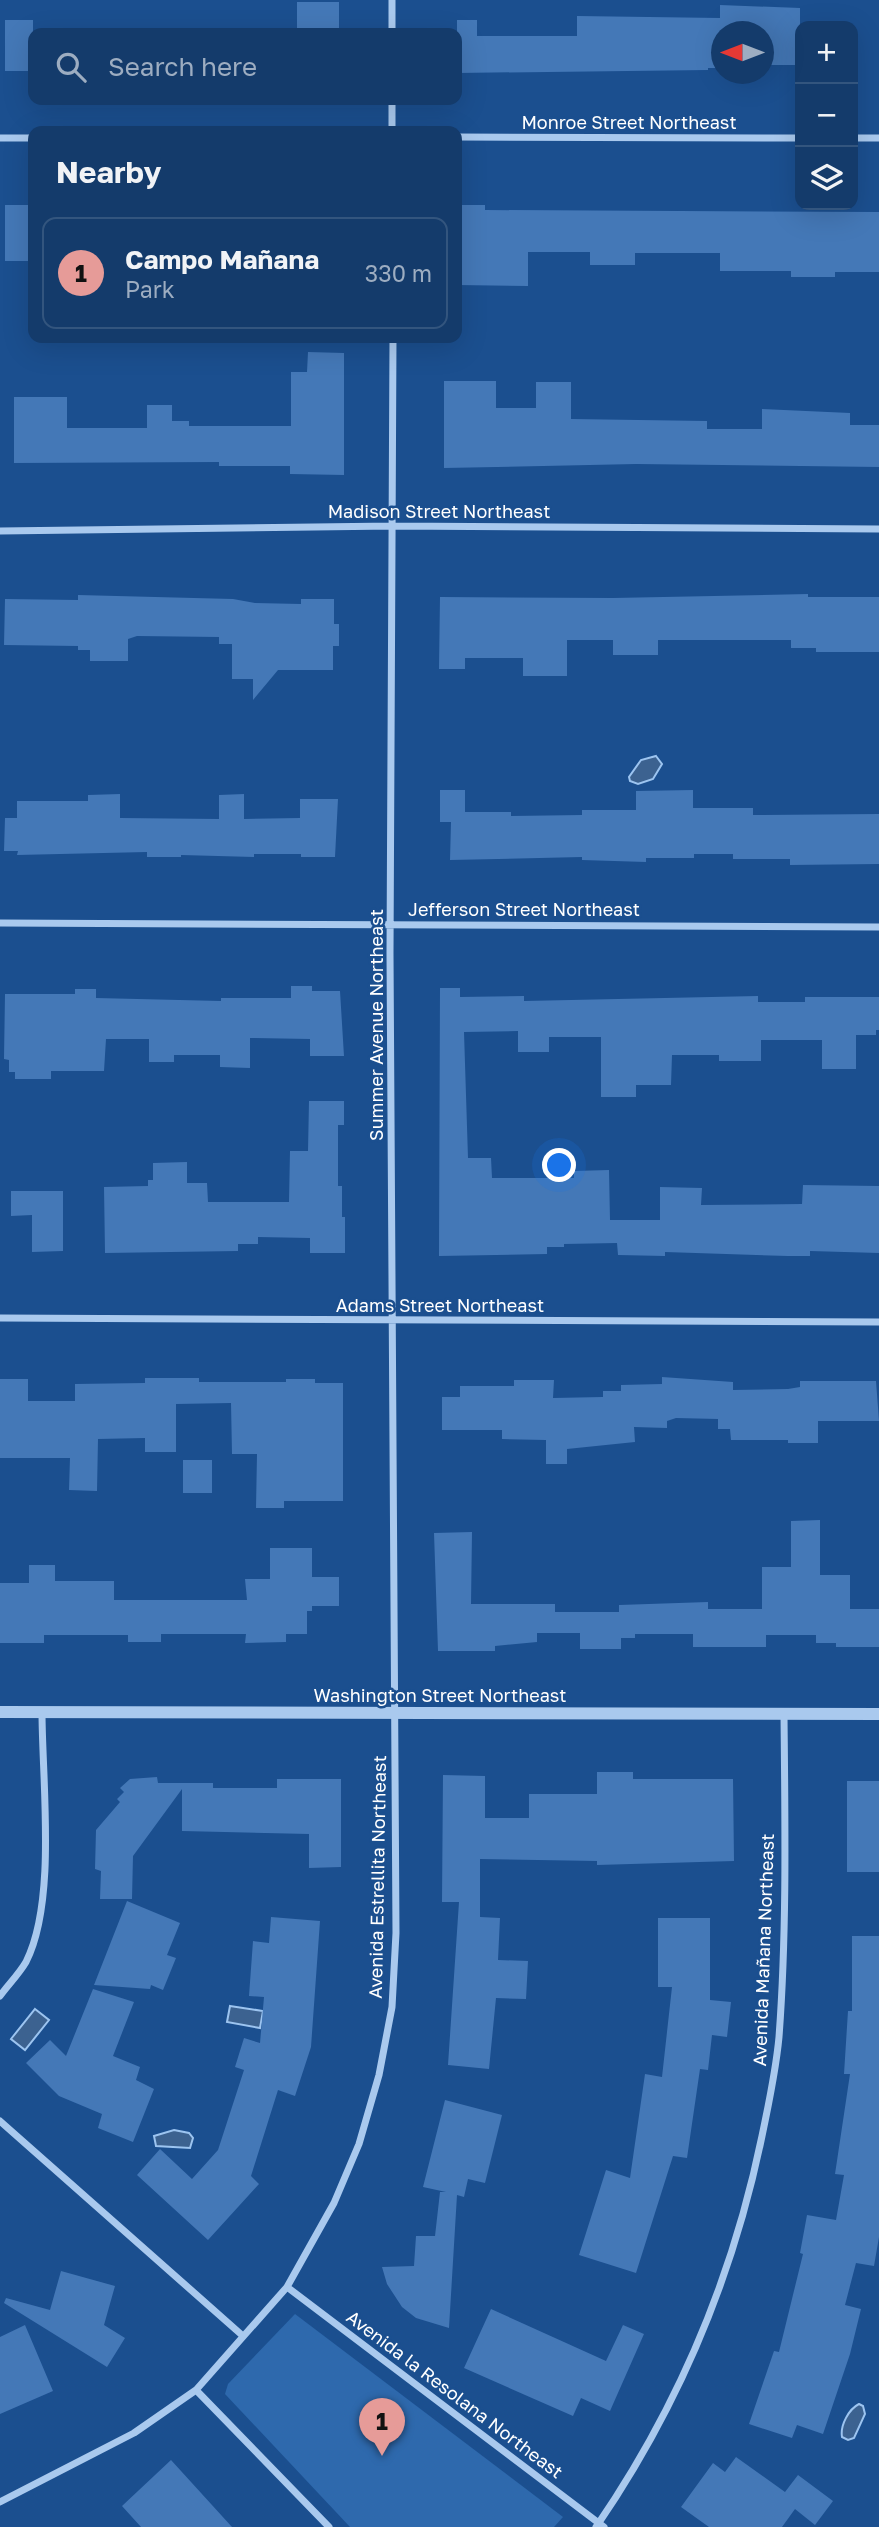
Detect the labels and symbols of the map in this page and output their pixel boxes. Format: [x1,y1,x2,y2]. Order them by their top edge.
north arrow [711,21,774,84]
street label: Monroe Street Northeast [521,111,737,133]
street label: Madison Street Northeast [328,500,550,522]
street label: Jefferson Street Northeast [408,898,640,920]
street label: Summer Avenue Northeast [365,909,387,1141]
your location [542,1148,576,1182]
street label: Adams Street Northeast [336,1294,544,1316]
street label: Washington Street Northeast [313,1684,567,1706]
street label: Avenida Estrellita Northeast [364,1755,390,1999]
street label: Avenida Mañana Northeast [748,1833,778,2067]
street label: Avenida la Resolana Northeast [342,2305,568,2483]
pin: 1 [359,2398,405,2456]

